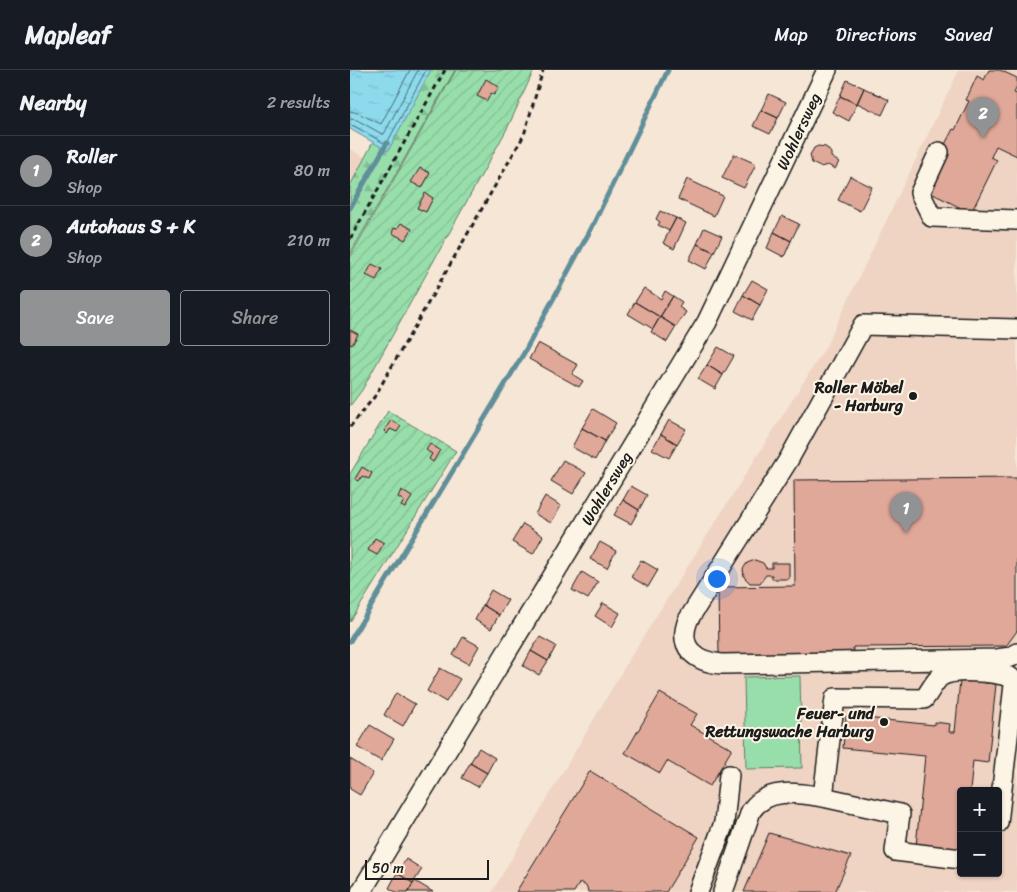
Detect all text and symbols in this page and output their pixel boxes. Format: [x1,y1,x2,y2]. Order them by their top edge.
text: Mapleaf [25,14,111,56]
text: Map [775,19,808,51]
text: Directions [836,19,917,51]
text: Saved [945,19,992,51]
text: Nearby [20,84,86,122]
text: 2 results [267,88,330,117]
street label: Wohlersweg [768,88,829,175]
pin: 2 [967,97,999,138]
text: Roller [67,140,117,173]
text: 1 [33,156,39,185]
text: 80 m [294,156,330,185]
text: Shop [67,173,102,202]
text: Autohaus S + K [67,210,195,243]
text: 2 [31,226,41,255]
text: 210 m [287,226,330,255]
text: Shop [67,243,102,272]
button: Save [20,290,170,346]
button: Share [180,290,330,346]
place label: Roller Möbel - Harburg [814,373,904,420]
marker: Roller Möbel - Harburg [907,390,919,402]
street label: Wohlersweg [573,445,640,531]
pin: 1 [890,492,922,533]
your location [704,566,730,592]
place label: Feuer- und Rettungswache Harburg [704,699,876,746]
marker: Feuer- und Rettungswache Harburg [878,716,890,728]
map controls [957,787,1002,877]
button: + [957,787,1002,832]
button: − [957,832,1002,877]
text: 50 m [372,856,404,881]
scale bar [365,857,489,880]

